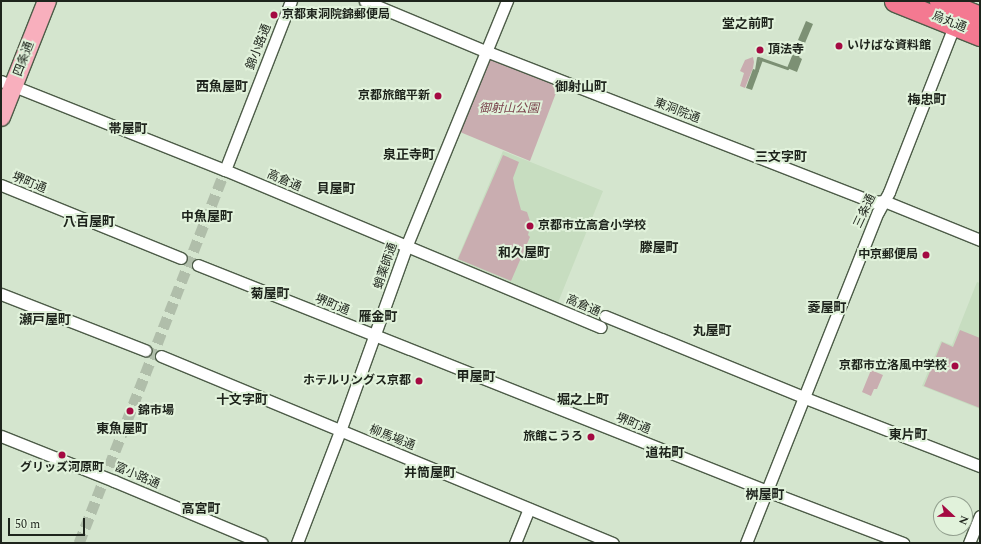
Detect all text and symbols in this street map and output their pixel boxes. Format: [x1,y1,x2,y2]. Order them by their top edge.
place label: 京都東洞院錦郵便局 [282,8,390,22]
street label: 烏丸通 [930,9,968,35]
marker: 京都東洞院錦郵便局 [269,10,279,20]
district label: 堂之前町 [722,16,774,32]
street label: 錦小路通 [243,22,275,72]
place label: いけばな資料館 [847,39,931,53]
street label: 四条通 [11,40,37,78]
marker: いけばな資料館 [834,41,844,51]
place label: 頂法寺 [768,43,804,57]
marker: 頂法寺 [755,45,765,55]
district label: 西魚屋町 [196,79,248,95]
district label: 御射山町 [555,79,607,95]
place label: 京都旅館平新 [358,89,430,103]
marker: 京都旅館平新 [433,91,443,101]
district label: 梅忠町 [908,92,946,108]
street label: 東洞院通 [652,96,702,126]
park label: 御射山公園 [479,102,539,116]
district label: 帯屋町 [109,121,147,137]
district label: 泉正寺町 [383,147,435,163]
district label: 三文字町 [755,149,807,165]
street label: 高倉通 [265,167,303,195]
street label: 堺町通 [10,170,48,196]
district label: 貝屋町 [317,181,355,197]
street label: 三条通 [851,192,879,230]
district label: 中魚屋町 [181,209,233,225]
district label: 八百屋町 [63,214,115,230]
place label: 京都市立高倉小学校 [538,219,646,233]
marker: 京都市立高倉小学校 [525,221,535,231]
district label: 滕屋町 [640,240,678,256]
street label: 蛸薬師通 [371,241,401,291]
district label: 和久屋町 [498,245,550,261]
place label: 中京郵便局 [858,248,918,262]
marker: 中京郵便局 [921,250,931,260]
district label: 菊屋町 [251,286,289,302]
street label: 堺町通 [313,292,351,318]
street label: 高倉通 [564,292,602,320]
district label: 菱屋町 [808,300,846,316]
district label: 雁金町 [359,309,397,325]
district label: 瀬戸屋町 [19,312,71,328]
district label: 丸屋町 [693,323,731,339]
place label: 京都市立洛風中学校 [839,359,947,373]
marker: 京都市立洛風中学校 [950,361,960,371]
district label: 甲屋町 [457,369,495,385]
place label: ホテルリングス京都 [303,374,411,388]
marker: ホテルリングス京都 [414,376,424,386]
district label: 十文字町 [216,392,268,408]
district label: 堀之上町 [557,392,609,408]
place label: 錦市場 [138,404,174,418]
marker: 錦市場 [125,406,135,416]
street label: 堺町通 [614,411,652,437]
district label: 東魚屋町 [96,421,148,437]
street label: 柳馬場通 [367,422,417,454]
district label: 東片町 [889,427,927,443]
place label: 旅館こうろ [523,430,583,444]
marker: 旅館こうろ [586,432,596,442]
district label: 道祐町 [646,445,684,461]
marker: グリッズ河原町 [57,450,67,460]
street label: 富小路通 [112,460,162,492]
place label: グリッズ河原町 [20,461,104,475]
district label: 井筒屋町 [404,465,456,481]
district label: 桝屋町 [746,487,784,503]
north arrow [933,496,973,536]
district label: 高宮町 [182,501,220,517]
scale bar [10,510,87,536]
text: N [954,513,973,528]
text: 50 m [15,515,40,534]

